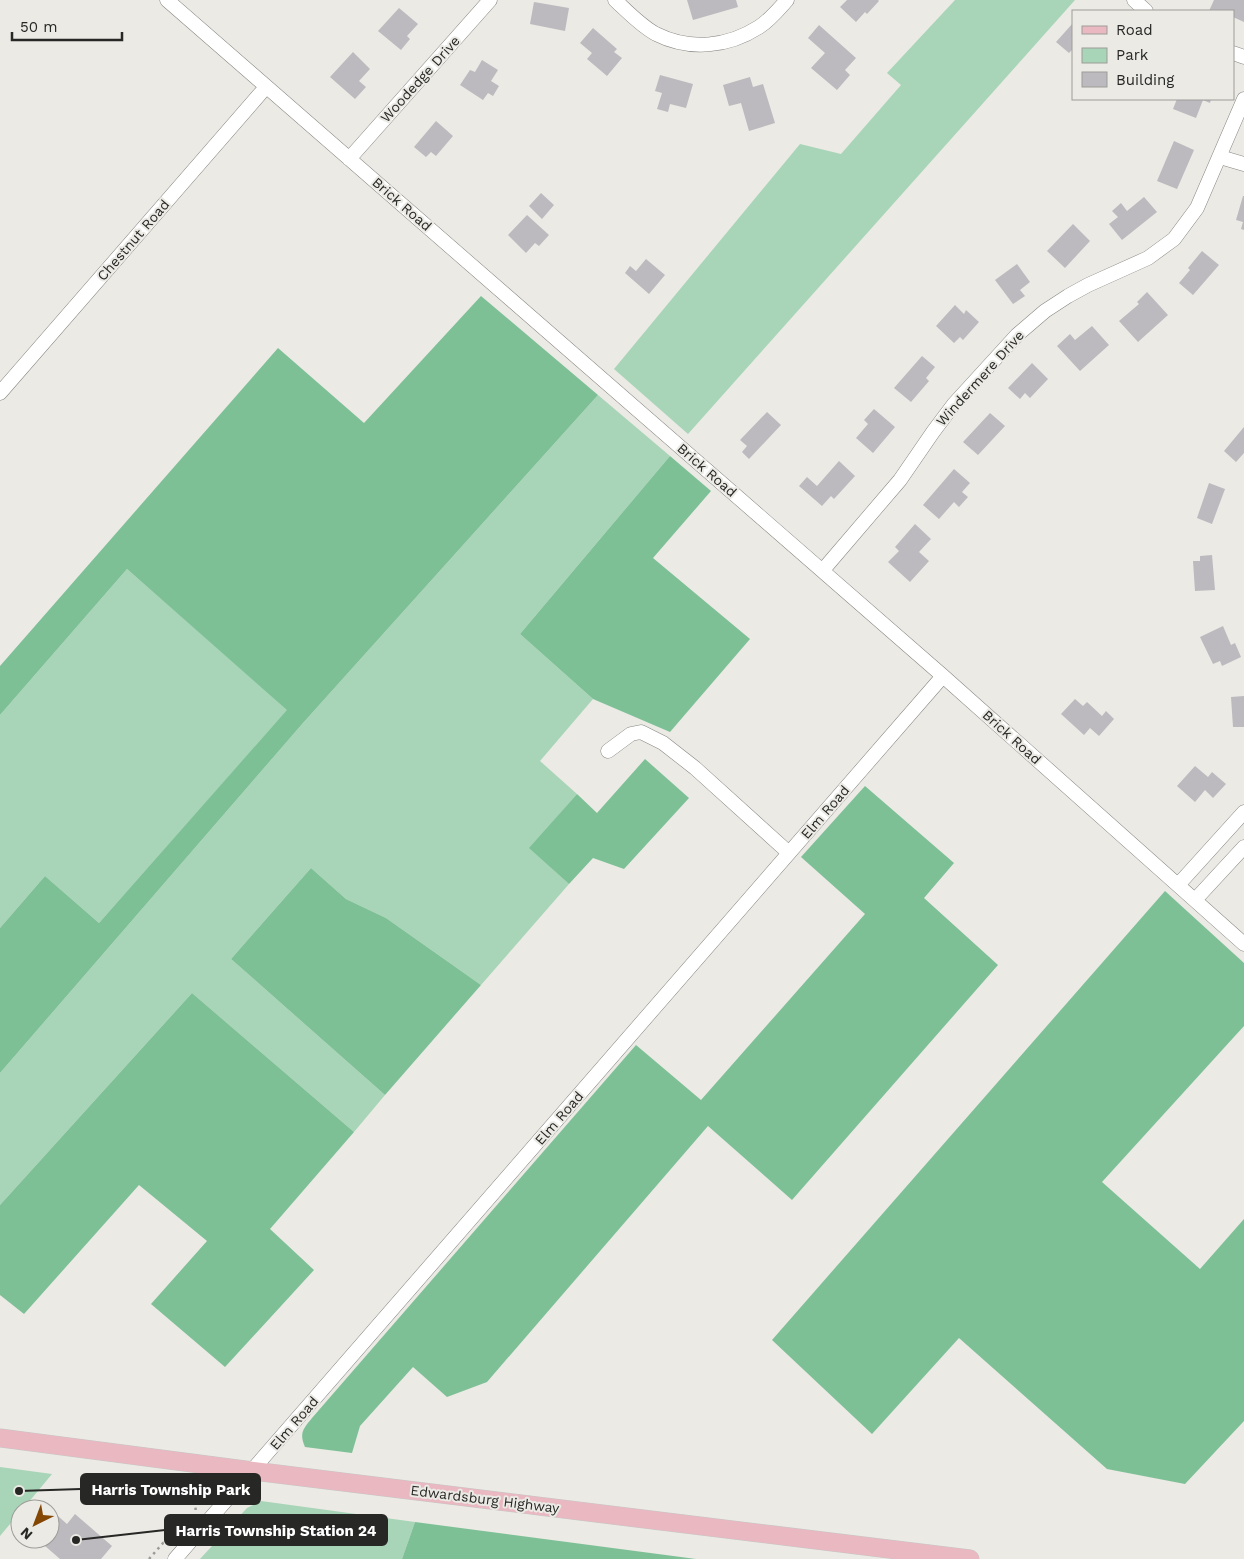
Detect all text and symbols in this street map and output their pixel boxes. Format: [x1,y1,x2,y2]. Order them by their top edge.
scale bar [12,10,122,42]
legend [1072,10,1234,100]
text: 50 m [20,18,57,36]
text: Road [1116,21,1153,39]
street label: Woodedge Drive [377,33,463,125]
text: Park [1116,46,1149,64]
text: Building [1116,71,1174,89]
street label: Brick Road [369,174,435,234]
street label: Chestnut Road [94,196,172,284]
street label: Windermere Drive [933,327,1027,429]
street label: Brick Road [674,440,740,500]
street label: Brick Road [980,707,1044,767]
street label: Elm Road [797,782,853,842]
street label: Elm Road [531,1088,587,1148]
street label: Elm Road [266,1393,322,1453]
callout: Harris Township Park [81,1474,260,1504]
text: Harris Township Park [92,1481,251,1499]
street label: Edwardsburg Highway [410,1482,561,1516]
north arrow [10,1499,60,1549]
callout: Harris Township Station 24 [165,1515,387,1545]
text: Harris Township Station 24 [175,1522,377,1540]
text: N [17,1524,36,1543]

